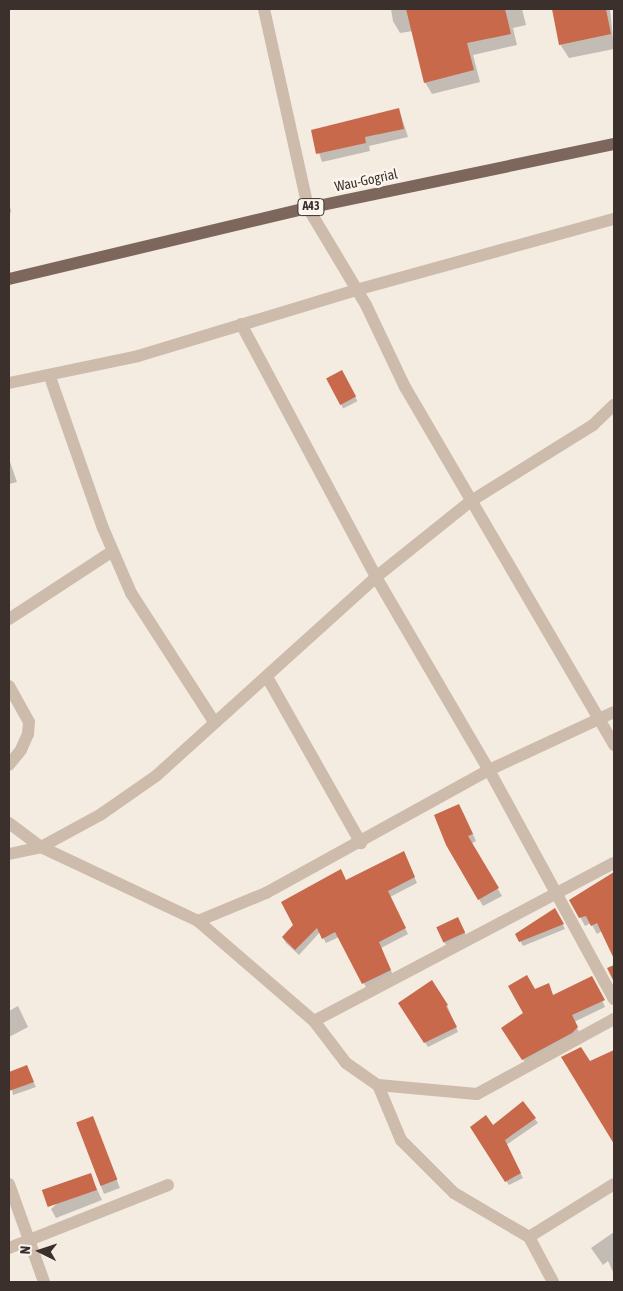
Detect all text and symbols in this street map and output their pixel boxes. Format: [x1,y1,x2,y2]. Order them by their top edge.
street label: Wau-Gogrial [333,165,399,195]
road number: A43 [297,198,325,216]
north arrow [15,1226,65,1276]
text: N [17,1245,33,1255]

